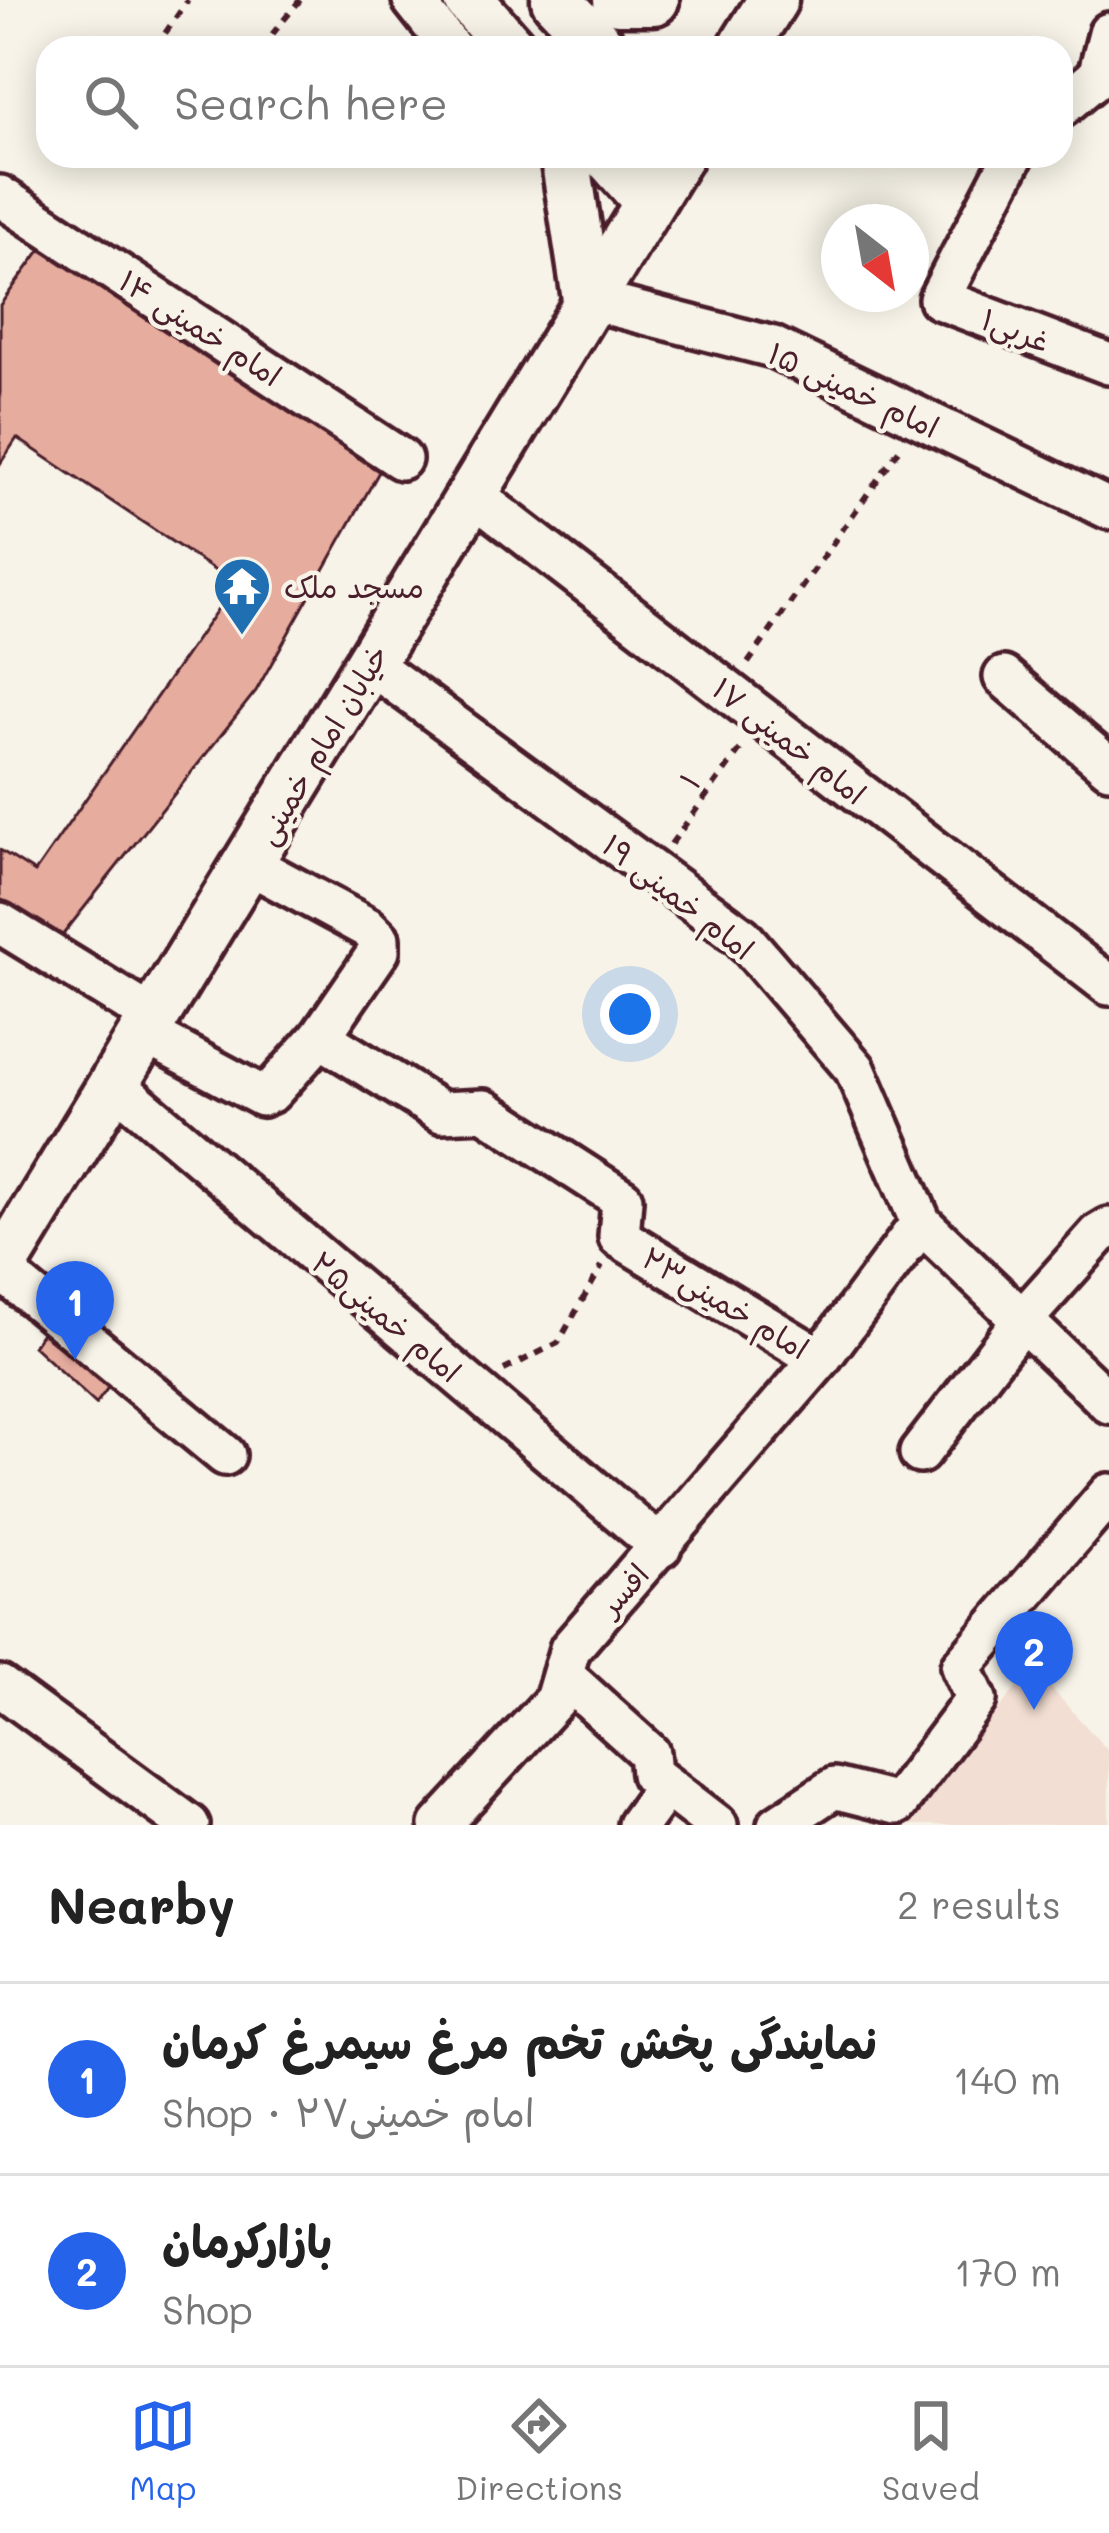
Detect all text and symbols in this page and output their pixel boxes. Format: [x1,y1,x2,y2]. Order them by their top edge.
search box [36,36,1073,168]
icon: search [78,69,144,135]
text: Search here [174,73,448,131]
north arrow [821,204,929,312]
street label: امام خمینی ۱۴ [110,260,290,398]
street label: غربی۱ [976,298,1056,361]
street label: امام خمینی ۱۵ [760,332,946,450]
temple icon: مسجد ملک [211,555,273,637]
place label: مسجد ملک [284,566,424,606]
street label: خیابان امام خمینی [246,637,400,853]
street label: امام خمینی ۱۷ [703,667,875,816]
street label: ۱ [670,764,708,796]
street label: امام خمینی ۱۹ [592,824,763,971]
your location [600,984,660,1044]
street label: امام خمینی۲۳ [633,1237,817,1371]
street label: امام خمینی۲۵ [301,1242,470,1393]
pin: 1 [36,1261,114,1360]
street label: افسر [587,1554,657,1626]
pin: 2 [995,1611,1073,1710]
text: Nearby [48,1870,235,1937]
text: 2 results [897,1878,1061,1929]
text: نمایندگی پخش تخم مرغ سیمرغ کرمان [162,2012,877,2070]
text: 1 [78,2053,96,2104]
text: 140 m [953,2053,1061,2104]
text: Shop · امام خمینی۲۷ [162,2086,535,2137]
text: بازارکرمان [162,2211,332,2269]
text: 2 [76,2245,98,2296]
text: 170 m [954,2245,1061,2296]
text: Shop [162,2283,253,2334]
tab: Map [129,2393,197,2508]
tab: Directions [455,2393,623,2508]
tab: Saved [882,2393,980,2508]

